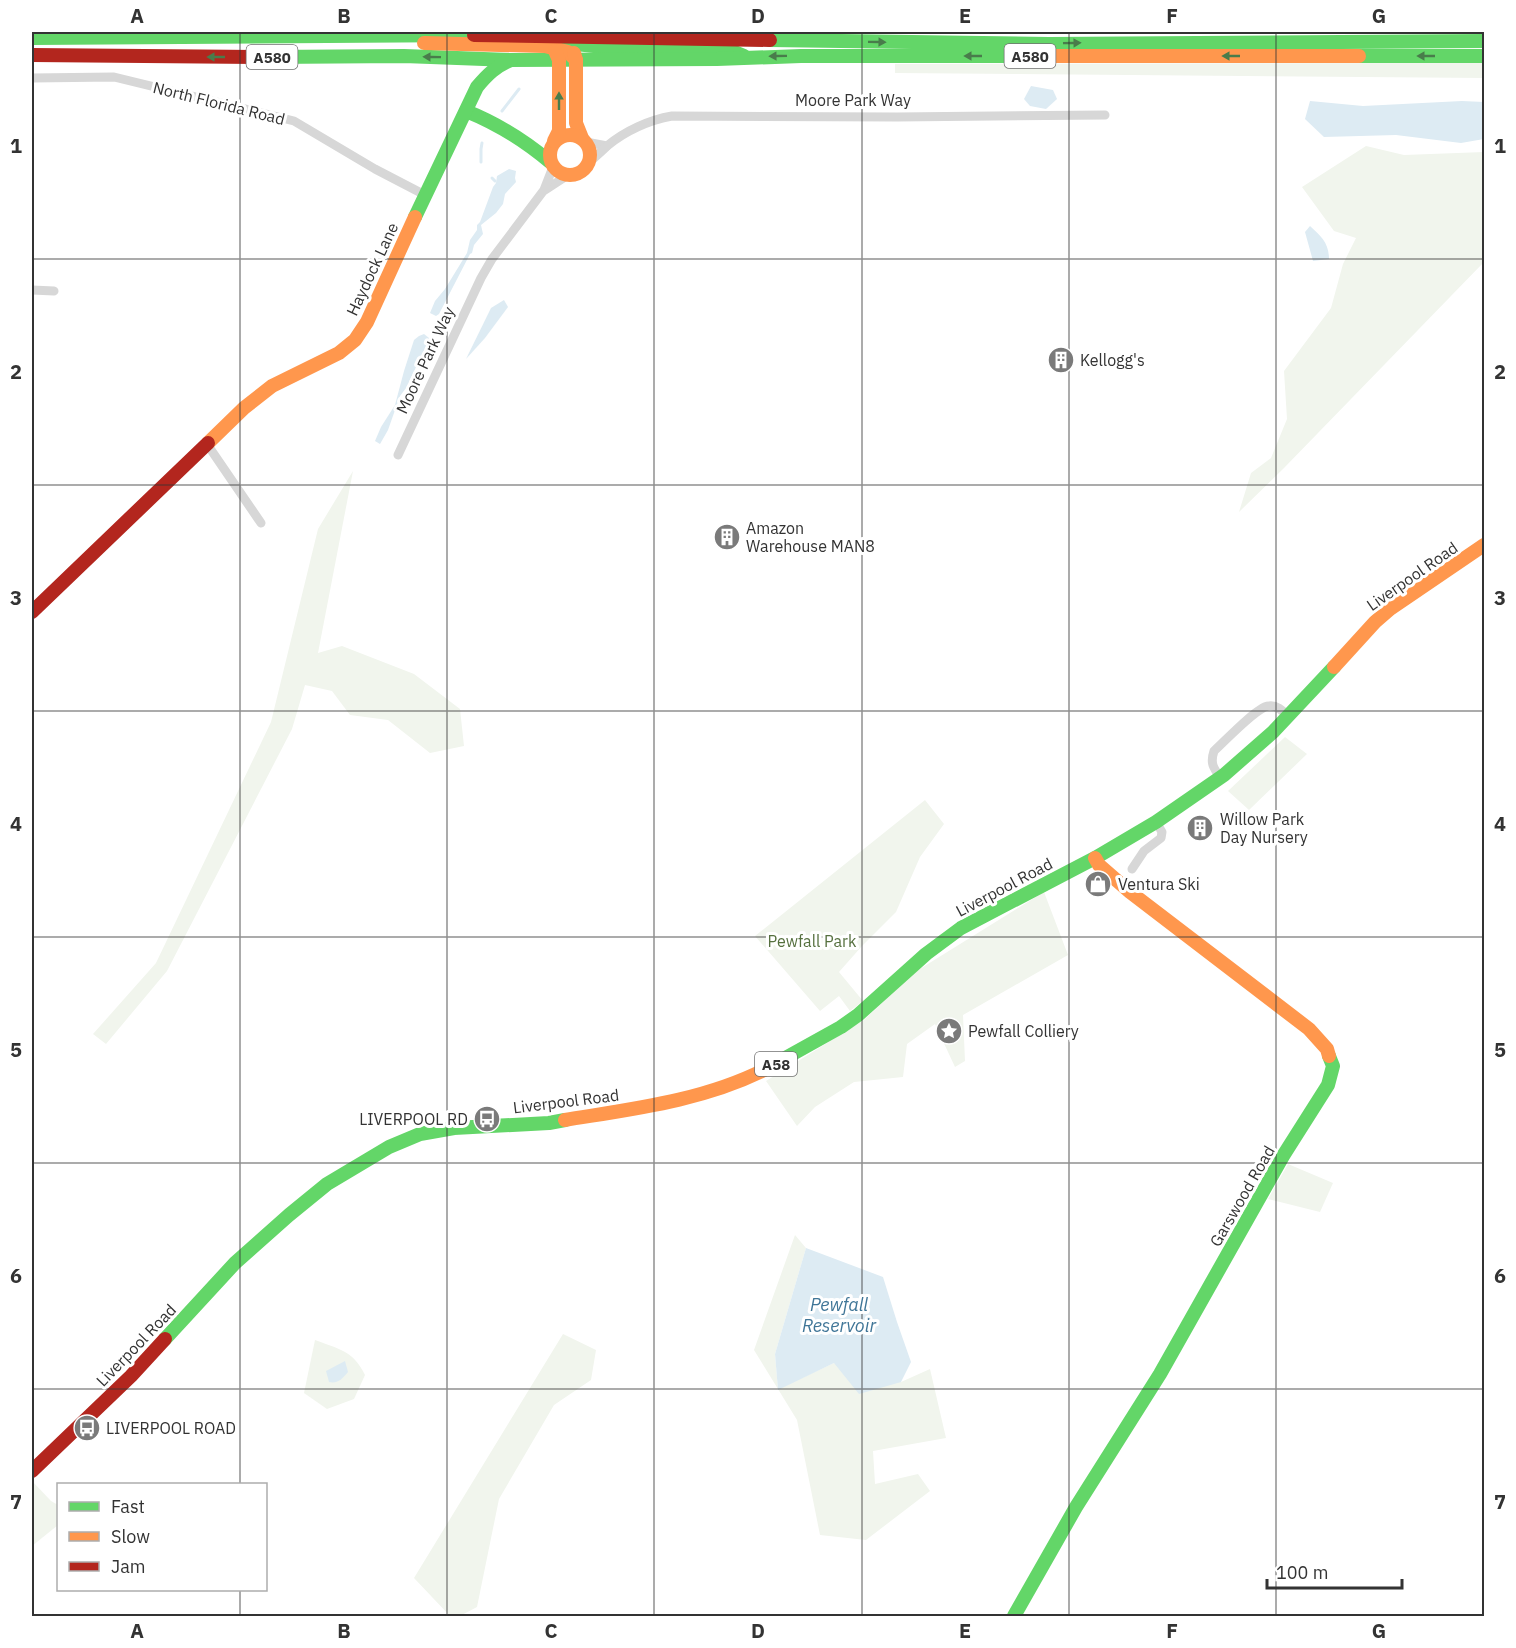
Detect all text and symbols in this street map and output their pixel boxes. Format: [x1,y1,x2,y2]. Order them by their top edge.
text: A [130,2,144,29]
text: B [337,2,351,29]
text: C [544,2,558,29]
text: D [751,2,765,29]
text: E [959,2,971,29]
text: F [1166,2,1178,29]
text: G [1372,2,1386,29]
one-way arrow [868,37,887,47]
one-way arrow [1063,38,1082,48]
road number: A580 [1004,44,1056,68]
road number: A580 [246,45,298,69]
one-way arrow [769,51,788,61]
one-way arrow [964,51,983,61]
one-way arrow [1222,51,1241,61]
one-way arrow [1417,51,1436,61]
one-way arrow [207,52,226,62]
one-way arrow [423,52,442,62]
street label: North Florida Road [151,77,287,129]
street label: Moore Park Way [795,90,911,110]
one-way arrow [554,92,564,111]
text: 1 [10,132,22,159]
text: 1 [1494,132,1506,159]
street label: Haydock Lane [342,219,402,319]
street label: Moore Park Way [391,303,459,417]
building icon: Kellogg's [1046,345,1076,375]
place label: Kellogg's [1080,350,1145,370]
text: 2 [10,358,22,385]
text: 2 [1494,358,1506,385]
place label: Amazon Warehouse MAN8 [746,518,875,556]
building icon: Amazon Warehouse MAN8 [712,522,742,552]
street label: Liverpool Road [1363,537,1461,615]
text: 3 [10,584,22,611]
text: 3 [1494,584,1506,611]
place label: Willow Park Day Nursery [1220,809,1308,847]
text: 4 [10,810,22,837]
text: 4 [1494,810,1506,837]
building icon: Willow Park Day Nursery [1185,813,1215,843]
street label: Liverpool Road [952,853,1056,921]
shop icon: Ventura Ski [1083,869,1113,899]
place label: Ventura Ski [1118,874,1200,894]
park label: Pewfall Park [768,931,857,951]
place icon: Pewfall Colliery [934,1016,964,1046]
place label: Pewfall Colliery [968,1021,1079,1041]
text: 5 [10,1036,22,1063]
text: 5 [1494,1036,1506,1063]
road number: A58 [755,1052,797,1076]
street label: Liverpool Road [512,1085,620,1117]
bus stop icon: LIVERPOOL RD [472,1104,502,1134]
place label: LIVERPOOL RD [359,1109,468,1129]
street label: Garswood Road [1205,1142,1279,1250]
text: 6 [10,1262,22,1289]
text: 6 [1494,1262,1506,1289]
water label: Pewfall Reservoir [802,1293,876,1337]
street label: Liverpool Road [92,1300,180,1390]
bus stop icon: LIVERPOOL ROAD [72,1413,102,1443]
place label: LIVERPOOL ROAD [106,1418,236,1438]
legend [57,1483,267,1591]
text: 7 [10,1488,22,1515]
text: 7 [1494,1488,1506,1515]
text: Fast [111,1495,145,1518]
text: Slow [111,1525,150,1548]
scale bar [1267,1552,1402,1590]
text: Jam [111,1555,146,1578]
text: 100 m [1276,1561,1328,1584]
text: A [130,1617,144,1644]
text: B [337,1617,351,1644]
text: C [544,1617,558,1644]
text: D [751,1617,765,1644]
text: E [959,1617,971,1644]
text: F [1166,1617,1178,1644]
text: G [1372,1617,1386,1644]

